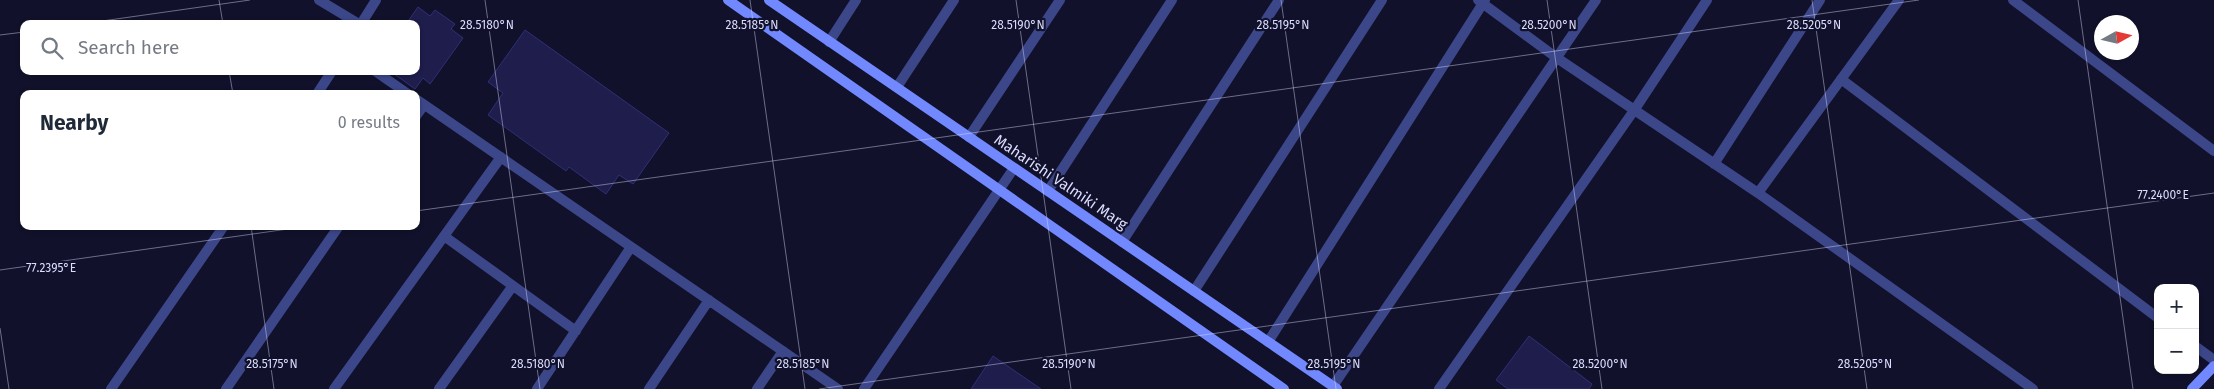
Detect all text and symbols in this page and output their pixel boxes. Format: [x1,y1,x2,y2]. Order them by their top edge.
north arrow [2094,15,2139,60]
text: 28.5180°N [460,18,514,32]
text: 28.5185°N [725,18,779,32]
text: 28.5190°N [991,18,1045,32]
text: 28.5195°N [1257,18,1309,32]
text: 28.5200°N [1521,18,1577,32]
text: 28.5205°N [1787,18,1841,32]
search box [20,20,420,75]
icon: search [38,34,66,62]
text: Search here [78,36,179,59]
text: Nearby [40,110,108,136]
text: 0 results [338,113,400,132]
street label: Maharishi Valmiki Marg [991,131,1131,233]
text: 77.2400°E [2137,188,2189,202]
text: 77.2395°E [26,261,76,275]
map controls [2154,284,2199,374]
button: + [2154,284,2199,329]
button: − [2154,329,2199,374]
text: 28.5175°N [246,357,298,371]
text: 28.5180°N [511,357,565,371]
text: 28.5185°N [776,357,830,371]
text: 28.5190°N [1042,357,1096,371]
text: 28.5195°N [1308,357,1360,371]
text: 28.5200°N [1572,357,1628,371]
text: 28.5205°N [1838,357,1892,371]

